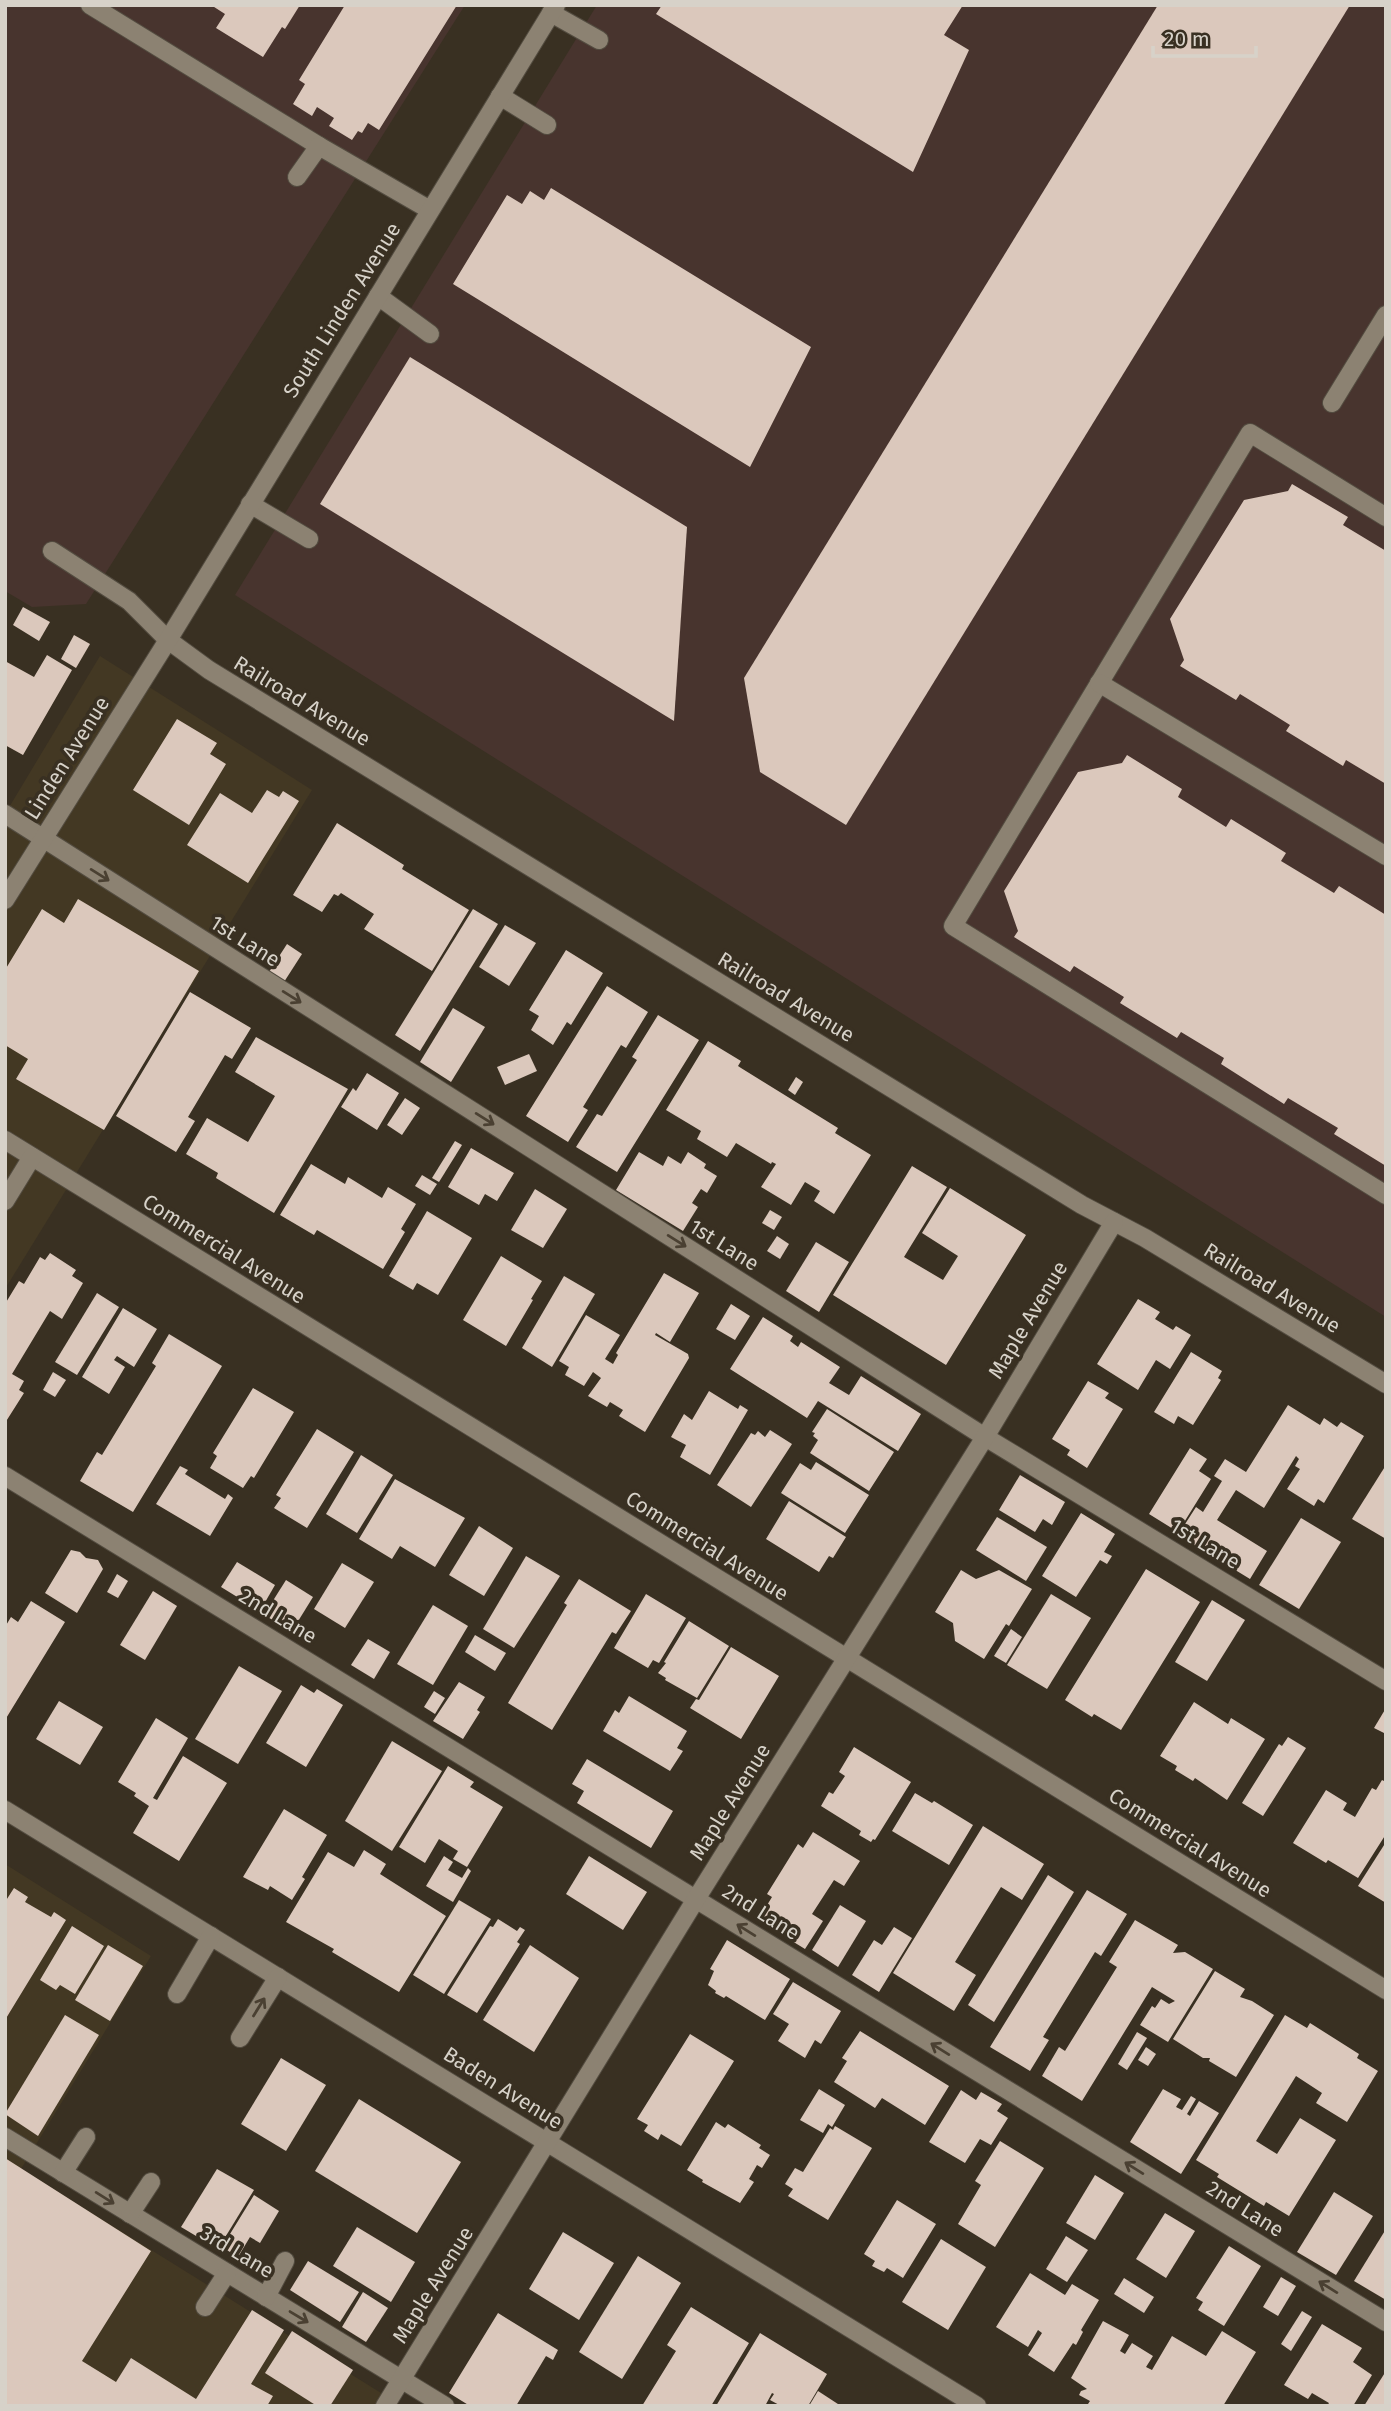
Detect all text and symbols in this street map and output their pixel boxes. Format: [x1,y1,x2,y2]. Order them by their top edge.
scale bar [1153,14,1256,58]
text: 20 m [1164,26,1210,52]
street label: South Linden Avenue [278,218,406,402]
street label: Railroad Avenue [229,650,375,752]
street label: Linden Avenue [19,692,115,824]
one-way arrow [90,869,110,883]
street label: 1st Lane [205,909,285,973]
street label: Railroad Avenue [713,946,859,1048]
one-way arrow [282,991,302,1005]
one-way arrow [474,1113,494,1127]
street label: Commercial Avenue [138,1188,310,1310]
street label: 1st Lane [684,1213,764,1277]
one-way arrow [666,1235,686,1249]
street label: Railroad Avenue [1199,1237,1345,1339]
street label: Maple Avenue [983,1256,1073,1384]
street label: Commercial Avenue [621,1485,793,1607]
street label: 1st Lane [1165,1513,1245,1575]
street label: 2nd Lane [234,1583,322,1649]
street label: Maple Avenue [684,1739,776,1865]
street label: Commercial Avenue [1104,1782,1276,1904]
street label: 2nd Lane [718,1878,804,1946]
one-way arrow [737,1922,756,1937]
one-way arrow [252,1998,266,2018]
street label: Baden Avenue [439,2041,567,2135]
one-way arrow [930,2041,950,2055]
one-way arrow [1124,2160,1144,2174]
street label: 2nd Lane [1202,2175,1288,2243]
one-way arrow [95,2192,115,2206]
street label: 3rd Lane [195,2220,279,2284]
street label: Maple Avenue [387,2222,479,2348]
one-way arrow [1318,2279,1338,2293]
one-way arrow [289,2310,309,2324]

